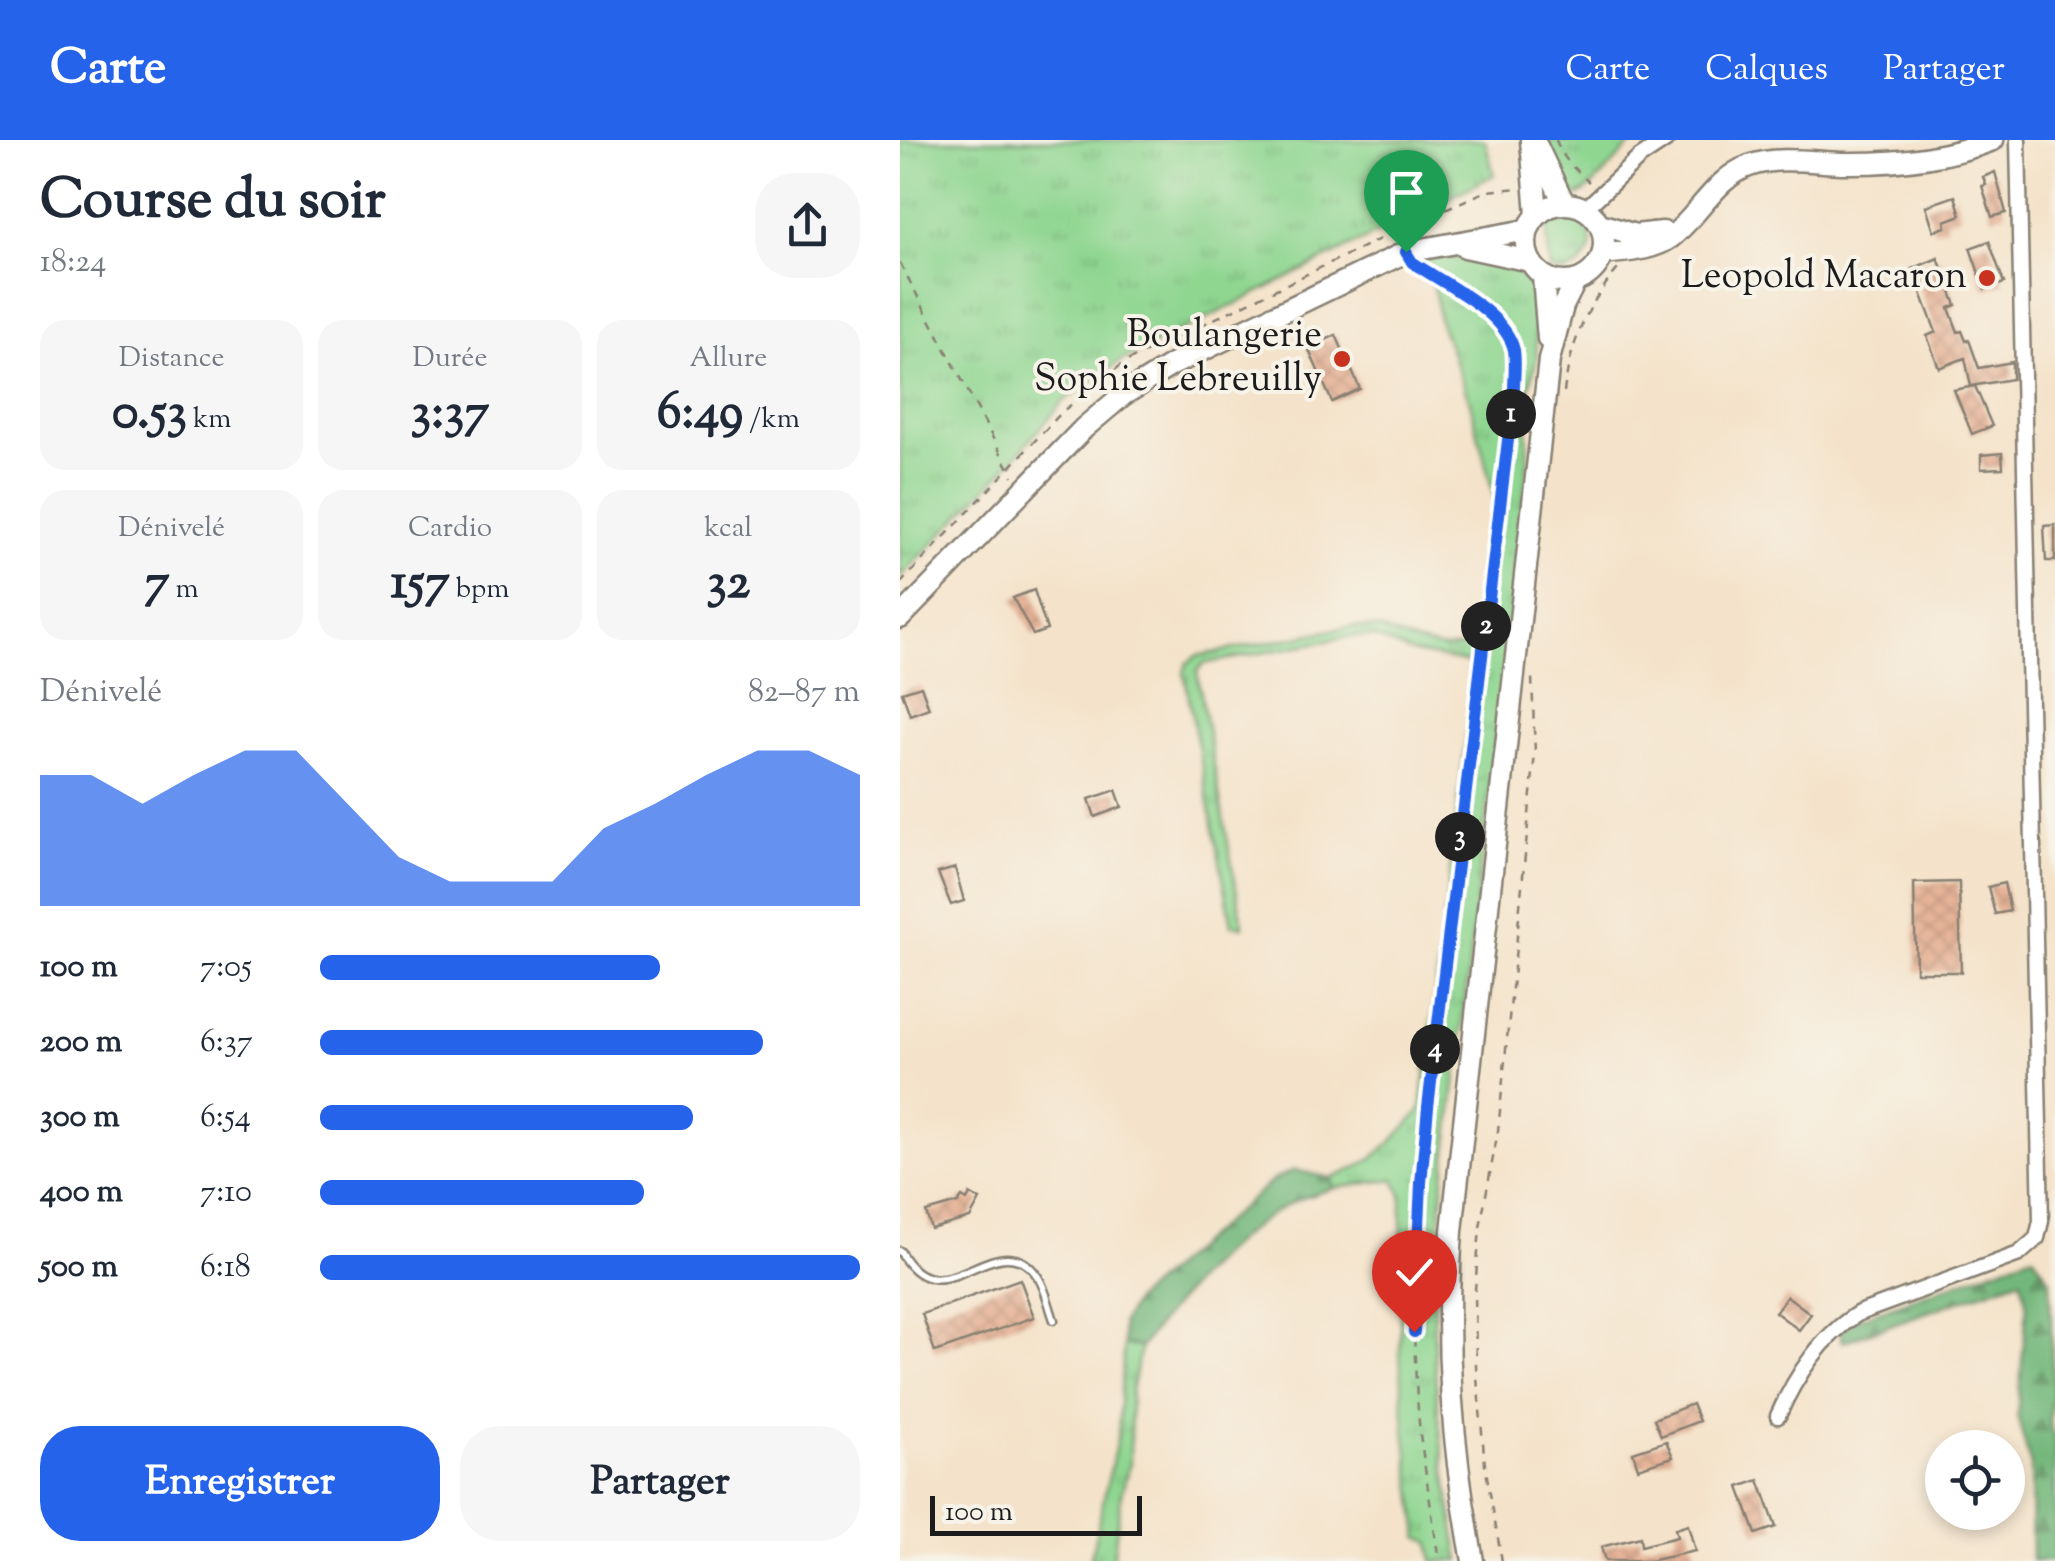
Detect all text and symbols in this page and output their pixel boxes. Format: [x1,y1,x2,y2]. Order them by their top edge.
text: Carte [50,36,166,105]
text: Carte [1566,45,1650,96]
text: Calques [1705,45,1828,96]
text: Partager [1883,45,2005,96]
pin [1364,150,1449,253]
text: Course du soir [40,163,386,242]
icon: arrive [1379,165,1434,220]
button: share [755,173,860,278]
text: 18:24 [40,240,106,286]
place label: Leopold Macaron [1681,251,1967,305]
marker: Leopold Macaron [1976,267,1998,289]
place label: Boulangerie Sophie Lebreuilly [1034,310,1322,408]
text: Distance [119,339,224,379]
text: Durée [413,339,487,379]
text: Allure [689,339,767,379]
marker: Boulangerie Sophie Lebreuilly [1331,348,1353,370]
text: 0.53 [112,379,187,451]
text: 3:37 [411,379,489,451]
text: 6:49 [657,379,743,451]
pin: 1 [1486,389,1536,439]
text: 1 [1506,394,1516,434]
text: km [187,400,231,440]
text: /km [743,400,800,440]
text: Dénivelé [118,509,225,549]
text: Cardio [408,509,492,549]
text: kcal [704,509,752,549]
text: 7 [145,549,170,621]
text: 157 [391,549,450,621]
text: 32 [707,549,750,621]
text: m [170,570,199,610]
text: bpm [450,570,509,610]
pin: 2 [1461,601,1511,651]
text: 2 [1479,606,1493,646]
text: Dénivelé [40,670,162,716]
text: 82–87 m [748,670,860,716]
pin: 3 [1435,812,1485,862]
text: 3 [1454,817,1466,857]
text: 100 m [40,945,118,991]
text: 7:05 [200,945,252,991]
text: 200 m [40,1020,122,1066]
text: 6:37 [200,1020,253,1066]
pin: 4 [1410,1024,1460,1074]
text: 4 [1428,1029,1442,1069]
text: 300 m [40,1095,120,1141]
text: 6:54 [200,1095,251,1141]
text: 400 m [40,1170,123,1216]
text: 7:10 [200,1170,252,1216]
pin [1372,1230,1457,1333]
text: 500 m [40,1245,118,1291]
text: 6:18 [200,1245,251,1291]
icon: check [1387,1245,1442,1300]
button: Enregistrer [40,1426,440,1541]
button: Partager [460,1426,860,1541]
map controls [1925,1430,2025,1530]
button: locate [1925,1430,2025,1530]
scale bar [930,1491,1142,1536]
text: 100 m [945,1493,1013,1533]

